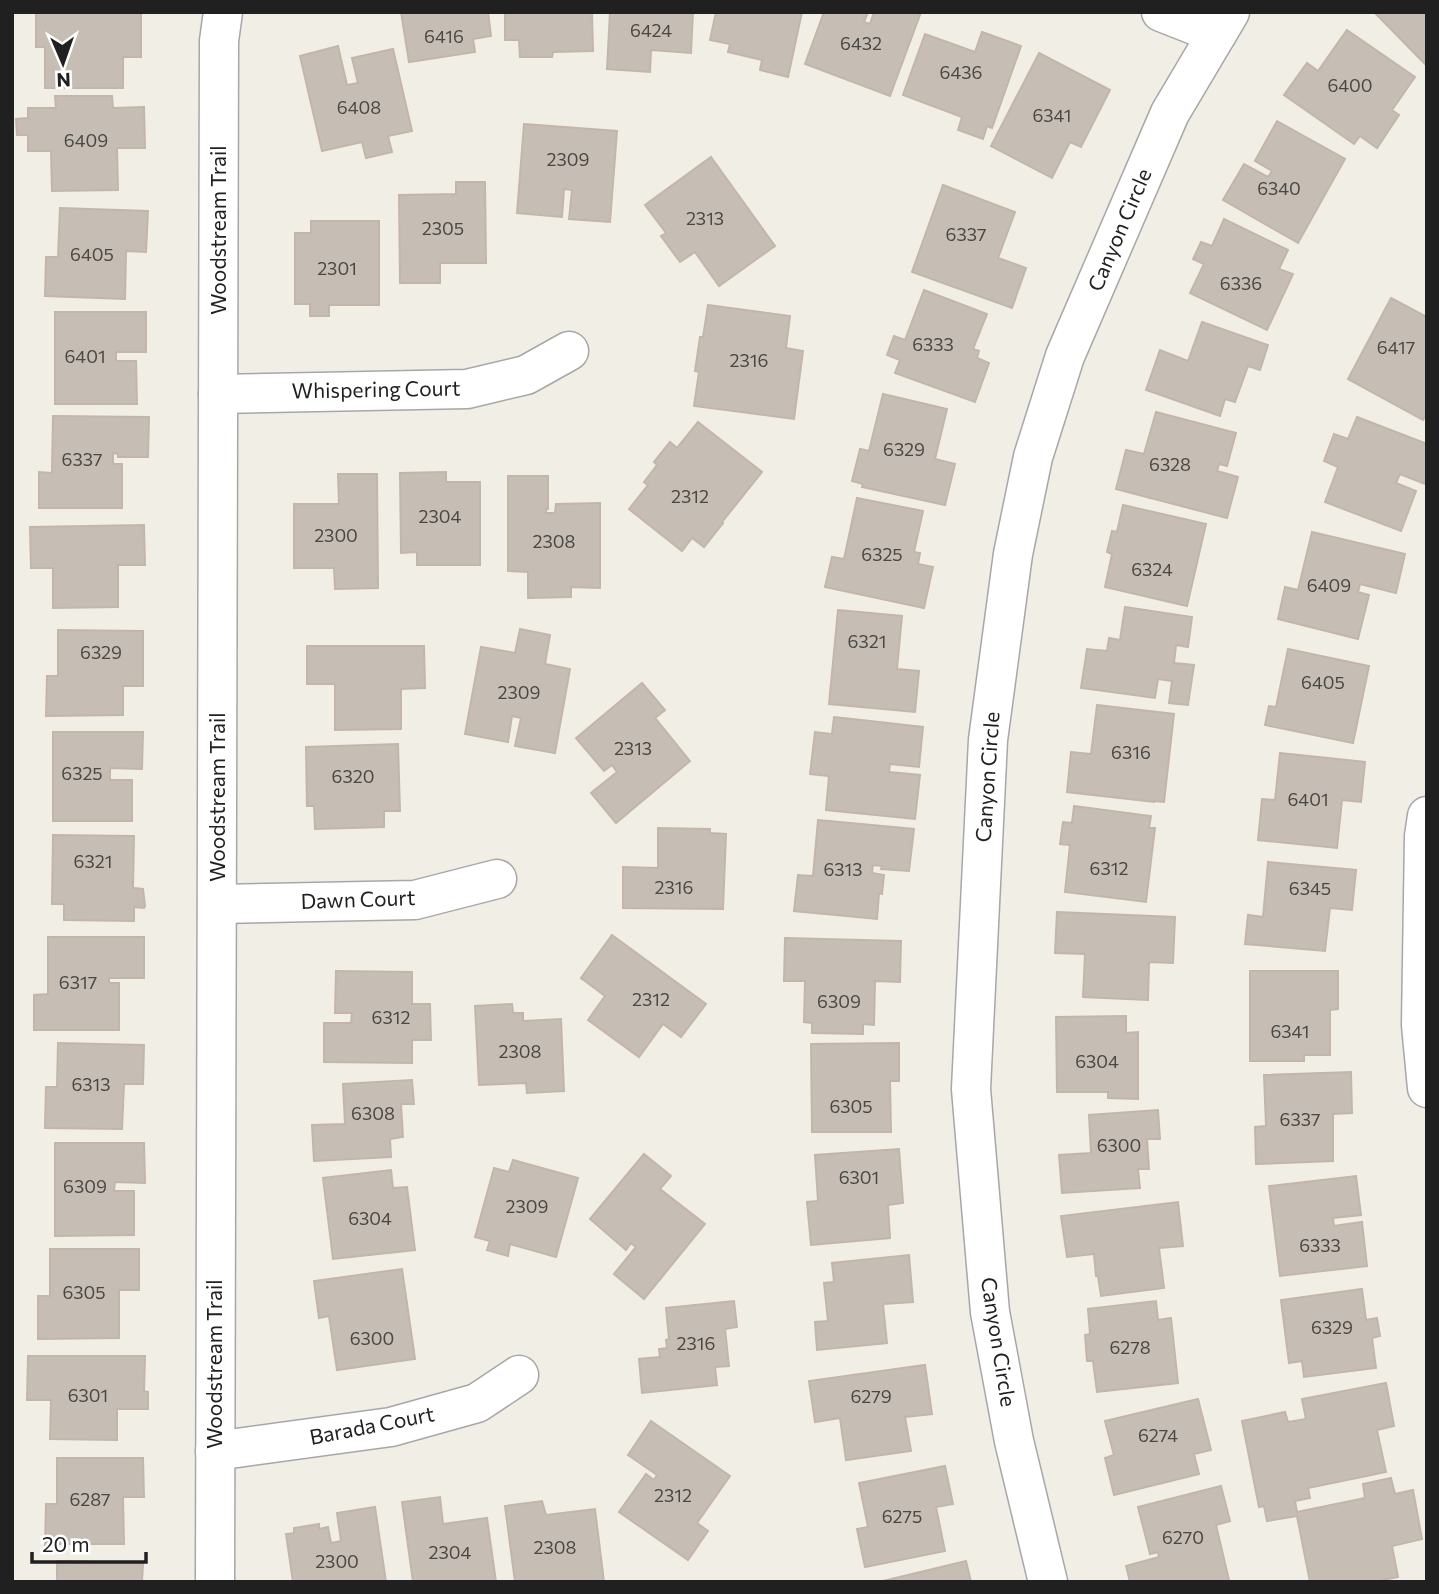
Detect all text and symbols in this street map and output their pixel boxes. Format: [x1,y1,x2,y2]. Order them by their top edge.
house number: 6424 [630,19,672,41]
house number: 6416 [424,25,464,47]
north arrow [28,28,98,98]
house number: 6432 [840,32,882,54]
house number: 6436 [940,61,982,83]
text: N [56,69,71,92]
house number: 6400 [1327,74,1373,96]
house number: 6408 [337,96,381,118]
house number: 6341 [1032,104,1072,126]
house number: 6409 [64,129,108,151]
street label: Woodstream Trail [205,145,230,315]
house number: 2309 [547,148,589,170]
street label: Canyon Circle [1082,164,1156,295]
house number: 6340 [1257,177,1301,199]
house number: 2313 [686,207,724,229]
house number: 2305 [422,217,464,239]
house number: 6337 [946,223,986,245]
house number: 6405 [70,243,114,265]
house number: 2301 [317,257,357,279]
house number: 6336 [1220,272,1262,294]
house number: 6333 [912,333,954,355]
house number: 6417 [1377,336,1415,358]
house number: 6401 [64,345,106,367]
house number: 2316 [730,349,768,371]
street label: Whispering Court [291,375,461,402]
house number: 6329 [883,438,925,460]
house number: 6337 [62,448,102,470]
house number: 6328 [1149,453,1191,475]
house number: 2312 [671,485,709,507]
house number: 2304 [419,505,462,527]
house number: 2300 [314,524,358,546]
house number: 2308 [533,530,576,552]
house number: 6325 [861,543,903,565]
house number: 6324 [1131,558,1173,580]
house number: 6409 [1307,574,1351,596]
house number: 6321 [848,630,886,652]
house number: 6329 [80,641,122,663]
house number: 6405 [1301,671,1345,693]
house number: 2309 [498,681,540,703]
street label: Canyon Circle [969,711,1004,843]
street label: Woodstream Trail [204,712,229,882]
house number: 2313 [614,737,652,759]
house number: 6316 [1111,741,1151,763]
house number: 6325 [61,762,103,784]
house number: 6320 [332,765,374,787]
house number: 6401 [1287,788,1329,810]
house number: 6321 [74,850,112,872]
house number: 6312 [1090,857,1128,879]
house number: 6313 [823,858,863,880]
house number: 2316 [655,876,693,898]
house number: 6345 [1289,877,1331,899]
street label: Dawn Court [300,884,416,913]
house number: 6317 [59,971,97,993]
house number: 2312 [632,988,670,1010]
house number: 6309 [817,990,861,1012]
house number: 6312 [372,1006,410,1028]
house number: 6341 [1270,1020,1310,1042]
house number: 2308 [499,1040,542,1062]
house number: 6304 [1075,1050,1119,1072]
house number: 6313 [71,1073,111,1095]
house number: 6305 [829,1095,873,1117]
house number: 6308 [351,1102,395,1124]
house number: 6337 [1280,1108,1320,1130]
house number: 6300 [1097,1134,1141,1156]
house number: 6301 [839,1166,879,1188]
house number: 6309 [63,1175,107,1197]
house number: 2309 [506,1195,548,1217]
house number: 6304 [348,1207,392,1229]
house number: 6333 [1299,1234,1341,1256]
street label: Canyon Circle [977,1275,1022,1408]
street label: Woodstream Trail [201,1279,226,1449]
house number: 6305 [62,1281,106,1303]
house number: 6329 [1311,1316,1353,1338]
house number: 6300 [350,1327,394,1349]
house number: 2316 [677,1332,715,1354]
house number: 6278 [1109,1336,1151,1358]
house number: 6301 [68,1384,108,1406]
house number: 6279 [850,1385,892,1407]
street label: Barada Court [307,1400,436,1449]
house number: 6274 [1138,1424,1178,1446]
house number: 2312 [654,1484,692,1506]
house number: 6287 [69,1488,111,1510]
house number: 6275 [882,1505,922,1527]
scale bar [32,1520,145,1564]
house number: 6270 [1162,1526,1204,1548]
text: 20 m [42,1531,90,1556]
house number: 2308 [534,1536,577,1558]
house number: 2304 [429,1541,472,1563]
house number: 2300 [315,1550,359,1572]

